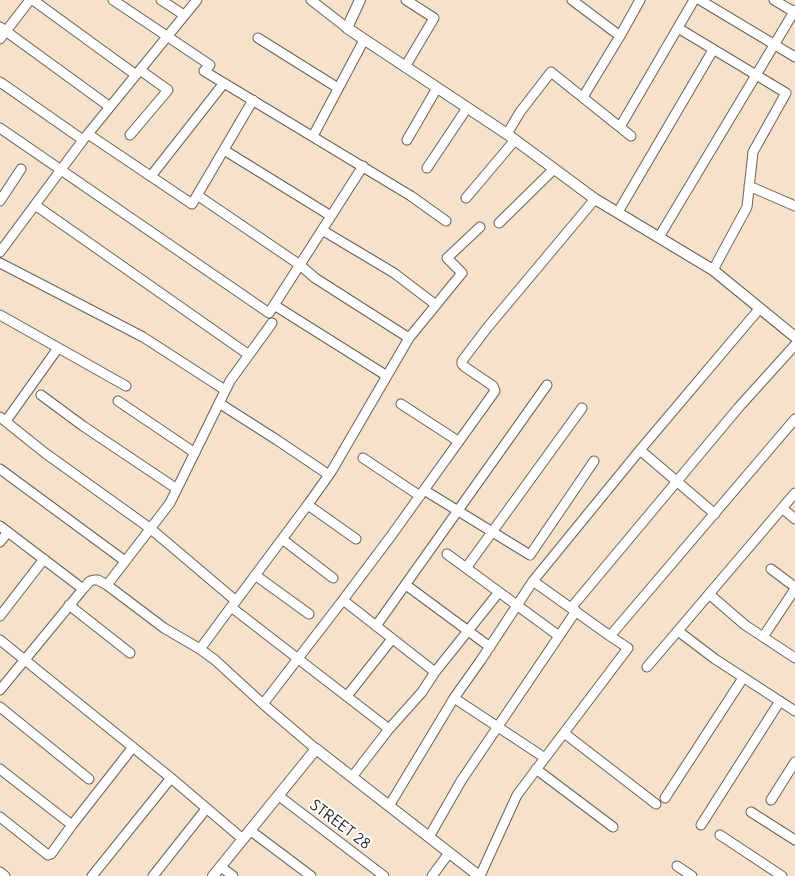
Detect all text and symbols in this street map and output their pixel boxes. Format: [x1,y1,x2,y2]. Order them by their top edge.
street label: STREET 28 [306,796,374,854]

